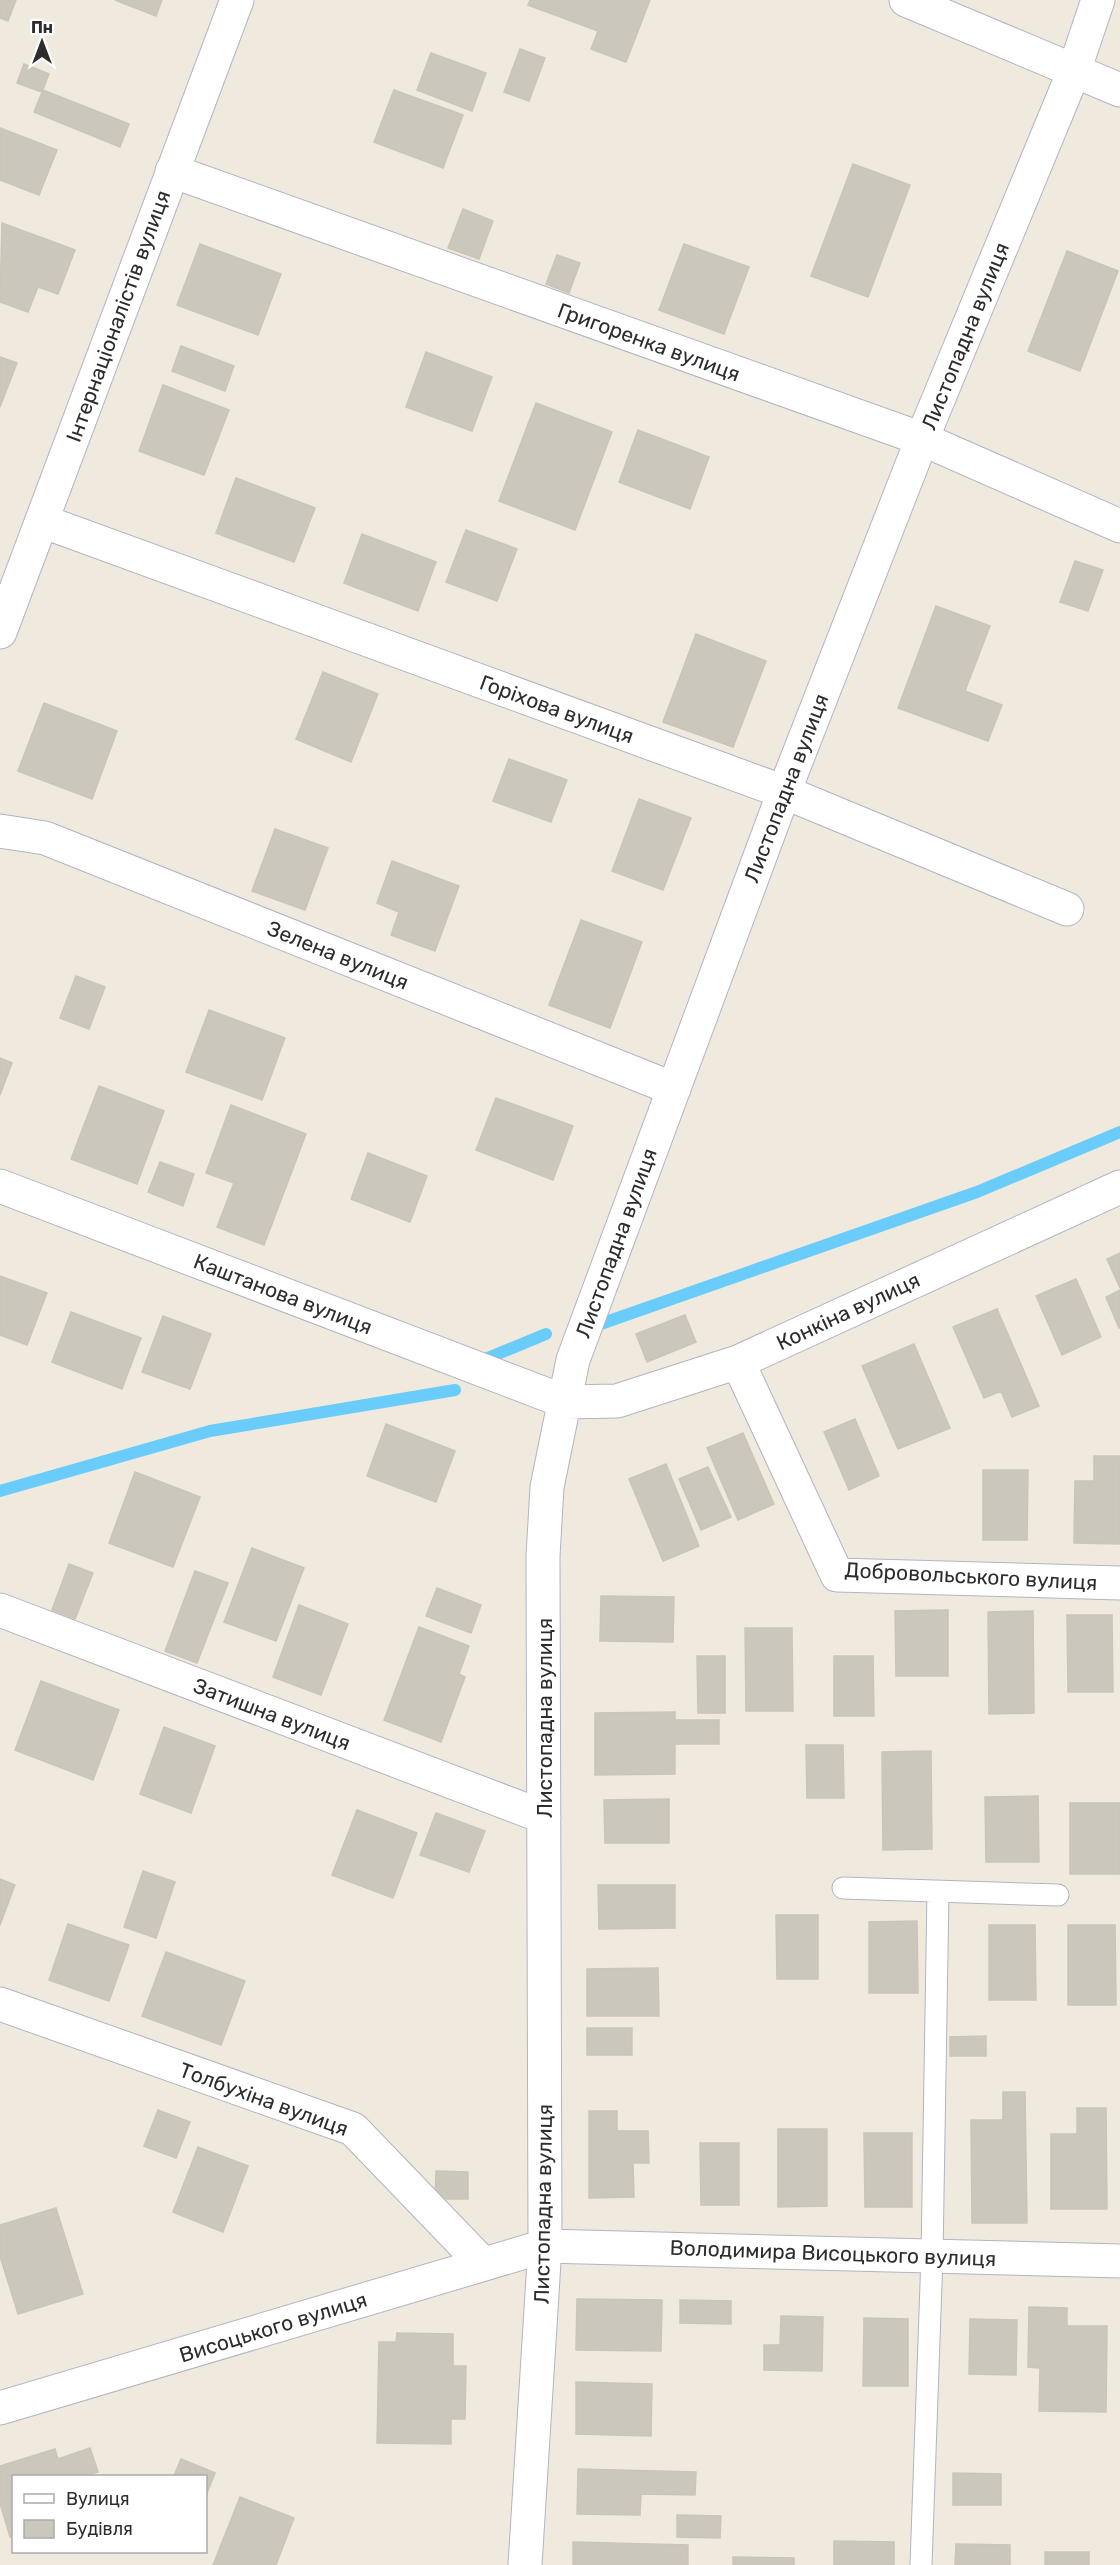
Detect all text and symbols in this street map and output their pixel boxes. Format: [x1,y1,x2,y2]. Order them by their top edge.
north arrow [12,12,72,72]
text: Пн [31,18,53,37]
street label: Інтернаціоналістів вулиця [61,187,175,445]
street label: Листопадна вулиця [916,239,1014,433]
street label: Григоренка вулиця [554,297,744,387]
street label: Горіхова вулиця [477,670,637,748]
street label: Листопадна вулиця [738,690,834,886]
street label: Зелена вулиця [264,915,412,995]
street label: Листопадна вулиця [570,1145,662,1341]
street label: Каштанова вулиця [190,1248,376,1340]
street label: Конкіна вулиця [772,1267,924,1355]
street label: Добровольського вулиця [844,1557,1098,1595]
street label: Листопадна вулиця [532,1618,557,1818]
street label: Затишна вулиця [190,1673,354,1755]
street label: Толбухіна вулиця [176,2057,352,2141]
street label: Листопадна вулиця [529,2104,557,2304]
street label: Володимира Висоцького вулиця [669,2235,997,2271]
street label: Висоцького вулиця [176,2287,370,2367]
legend [12,2475,207,2553]
text: Вулиця [66,2488,130,2510]
text: Будівля [66,2518,133,2540]

